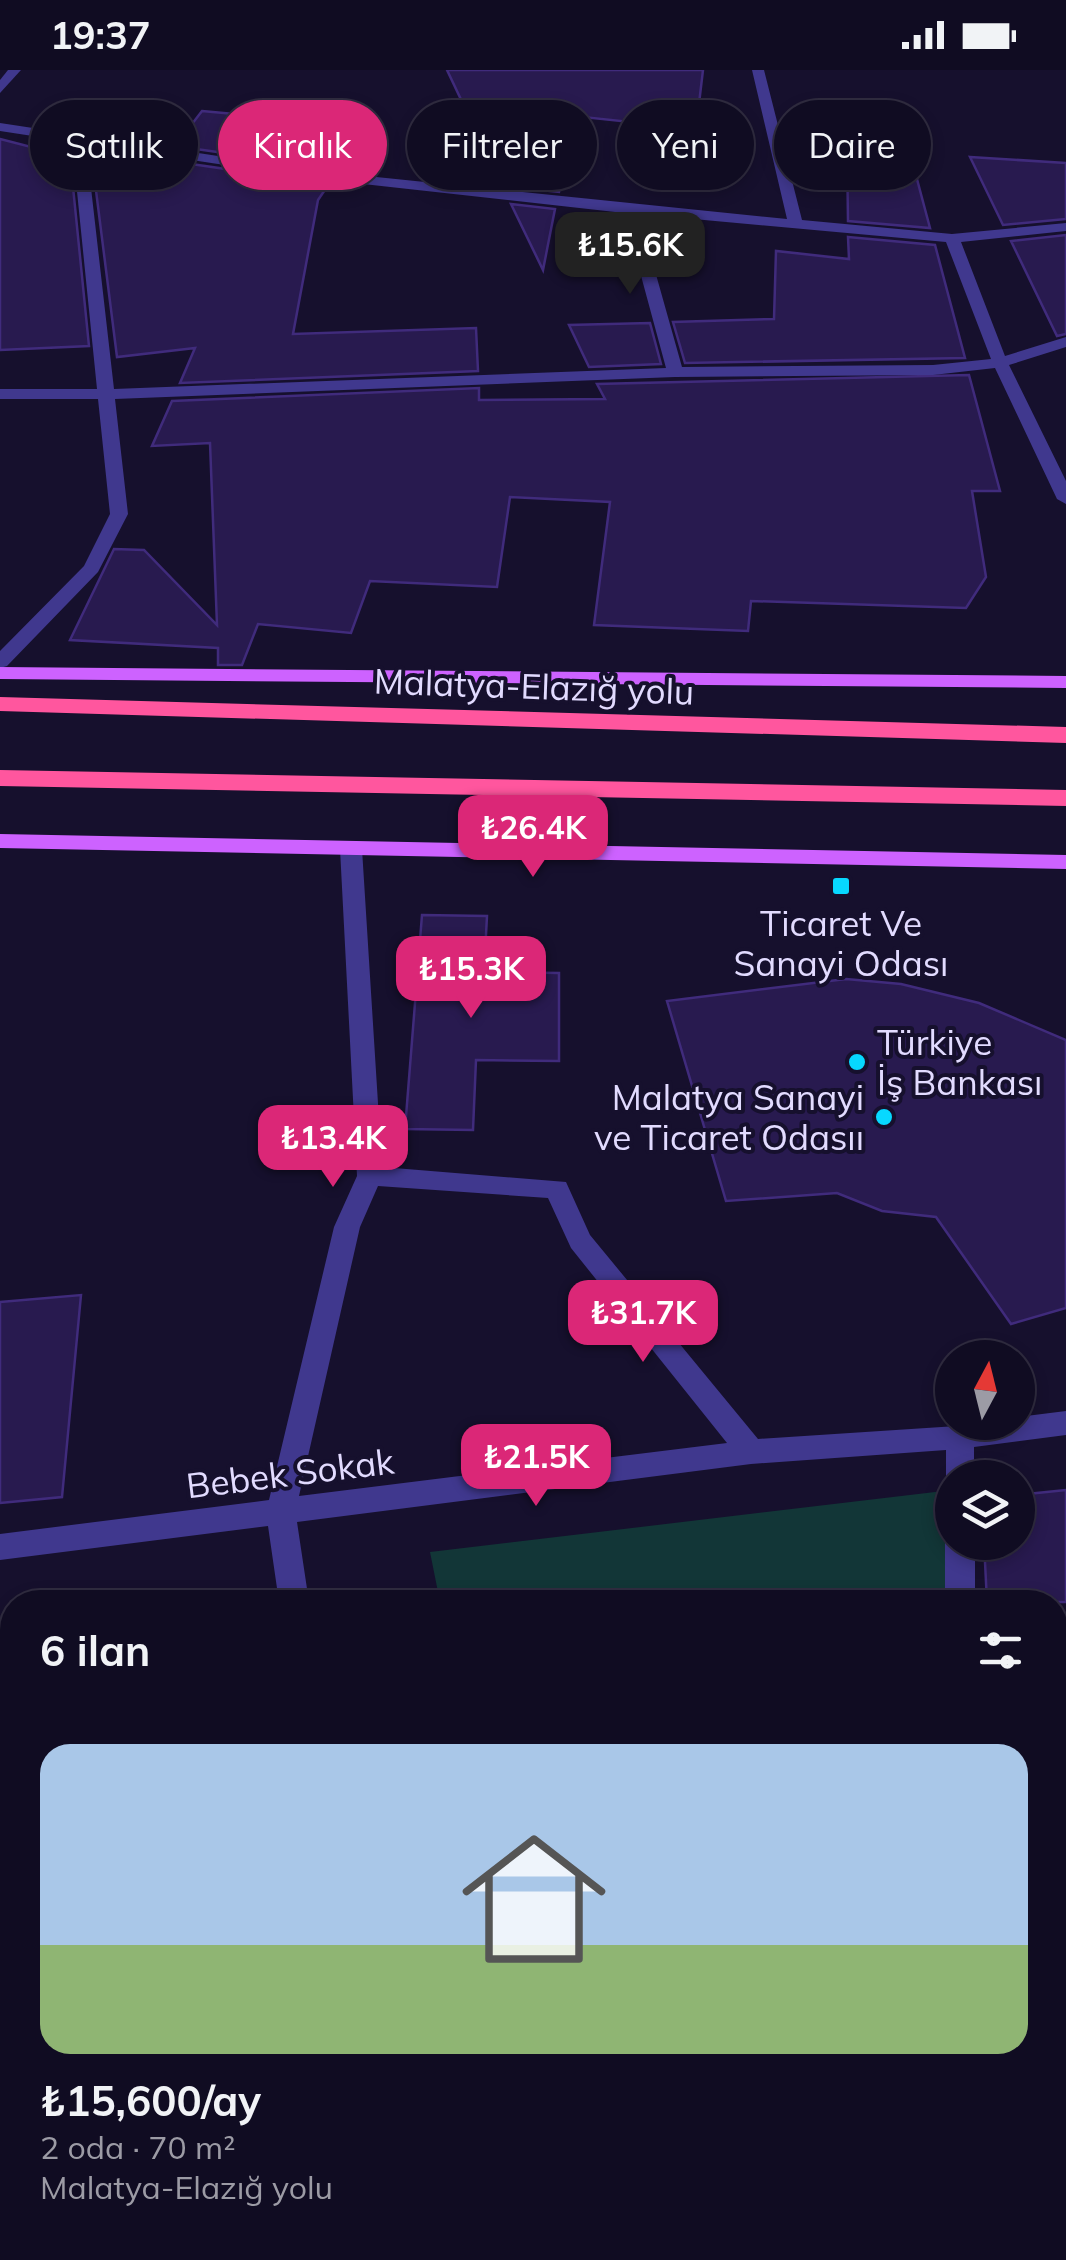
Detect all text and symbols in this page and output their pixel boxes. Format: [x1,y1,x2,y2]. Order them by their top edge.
text: 19:37 [50,11,151,59]
chip: Satılık [30,100,198,190]
chip: Kiralık [218,100,387,190]
chip: Filtreler [407,100,597,190]
chip: Yeni [617,100,754,190]
chip: Daire [774,100,931,190]
pin: ₺15.6K [549,212,711,297]
text: ₺15.6K [577,224,683,264]
street label: Malatya-Elazığ yolu [373,658,695,714]
pin: ₺26.4K [452,795,614,880]
text: ₺26.4K [480,807,586,847]
marker: Ticaret Ve Sanayi Odası [830,875,852,897]
place label: Ticaret Ve Sanayi Odası [734,901,948,985]
pin: ₺15.3K [390,936,552,1021]
text: ₺15.3K [418,948,524,988]
place label: Türkiye İş Bankası [877,1020,1042,1104]
marker: Türkiye İş Bankası [846,1051,868,1073]
place label: Malatya Sanayi ve Ticaret Odasıı [594,1075,864,1159]
pin: ₺13.4K [252,1105,414,1190]
marker: Malatya Sanayi ve Ticaret Odasıı [873,1106,895,1128]
text: ₺13.4K [280,1117,386,1157]
pin: ₺31.7K [562,1280,724,1365]
text: ₺31.7K [590,1292,696,1332]
north arrow [935,1340,1035,1440]
map controls [935,1340,1035,1560]
pin: ₺21.5K [455,1424,617,1509]
text: ₺21.5K [483,1436,589,1476]
street label: Bebek Sokak [184,1438,397,1508]
button: layers [935,1460,1035,1560]
icon: filters [973,1623,1028,1678]
text: 6 ilan [40,1624,150,1677]
icon: home [444,1809,624,1989]
text: ₺15,600/ay [40,2074,261,2127]
text: 2 oda · 70 m² [40,2127,235,2167]
text: Malatya-Elazığ yolu [40,2167,333,2207]

